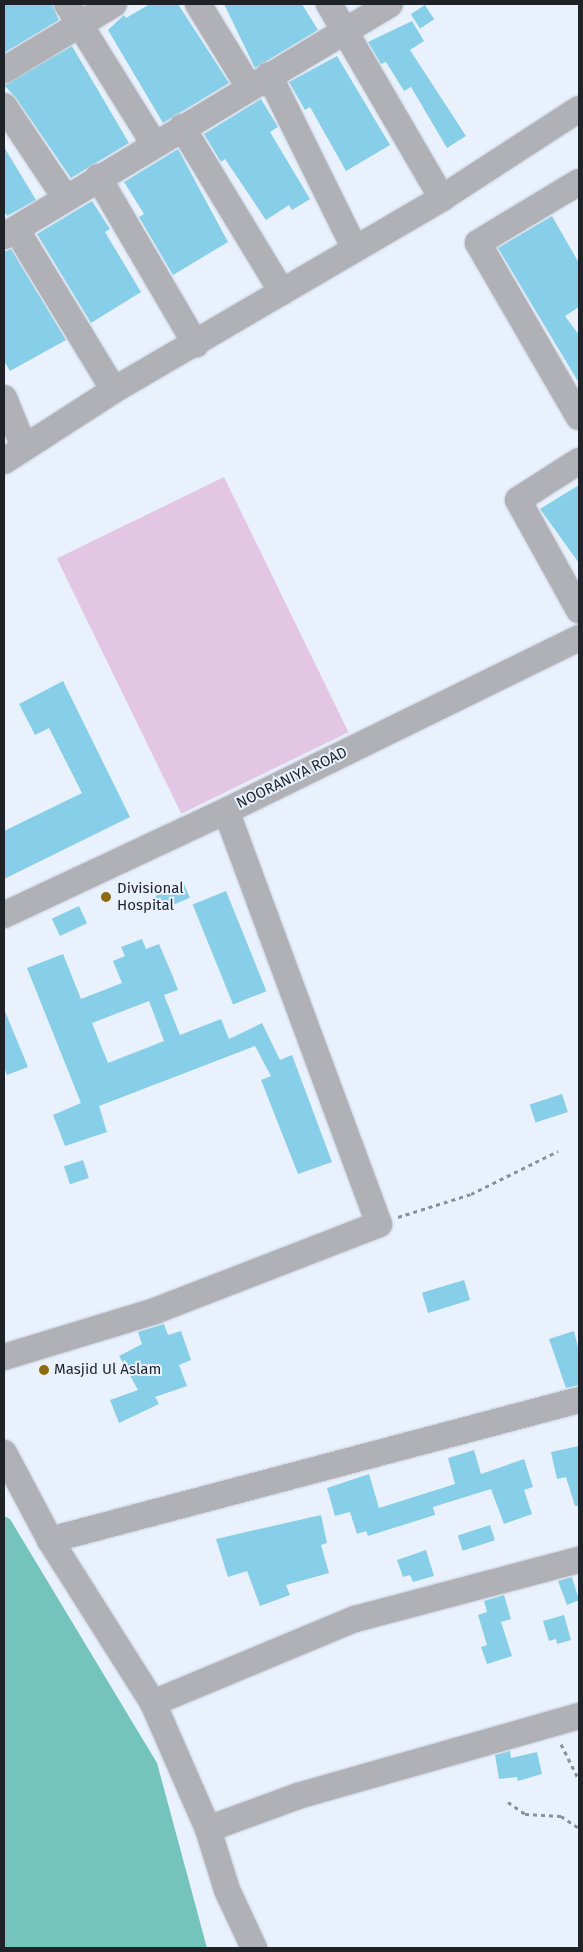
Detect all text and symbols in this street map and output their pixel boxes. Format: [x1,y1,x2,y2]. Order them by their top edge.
street label: NOORANIYA ROAD [234,743,350,813]
place label: Divisional Hospital [117,879,184,914]
marker: Divisional Hospital [99,890,113,904]
place label: Masjid Ul Aslam [54,1361,161,1379]
marker: Masjid Ul Aslam [38,1364,50,1376]

